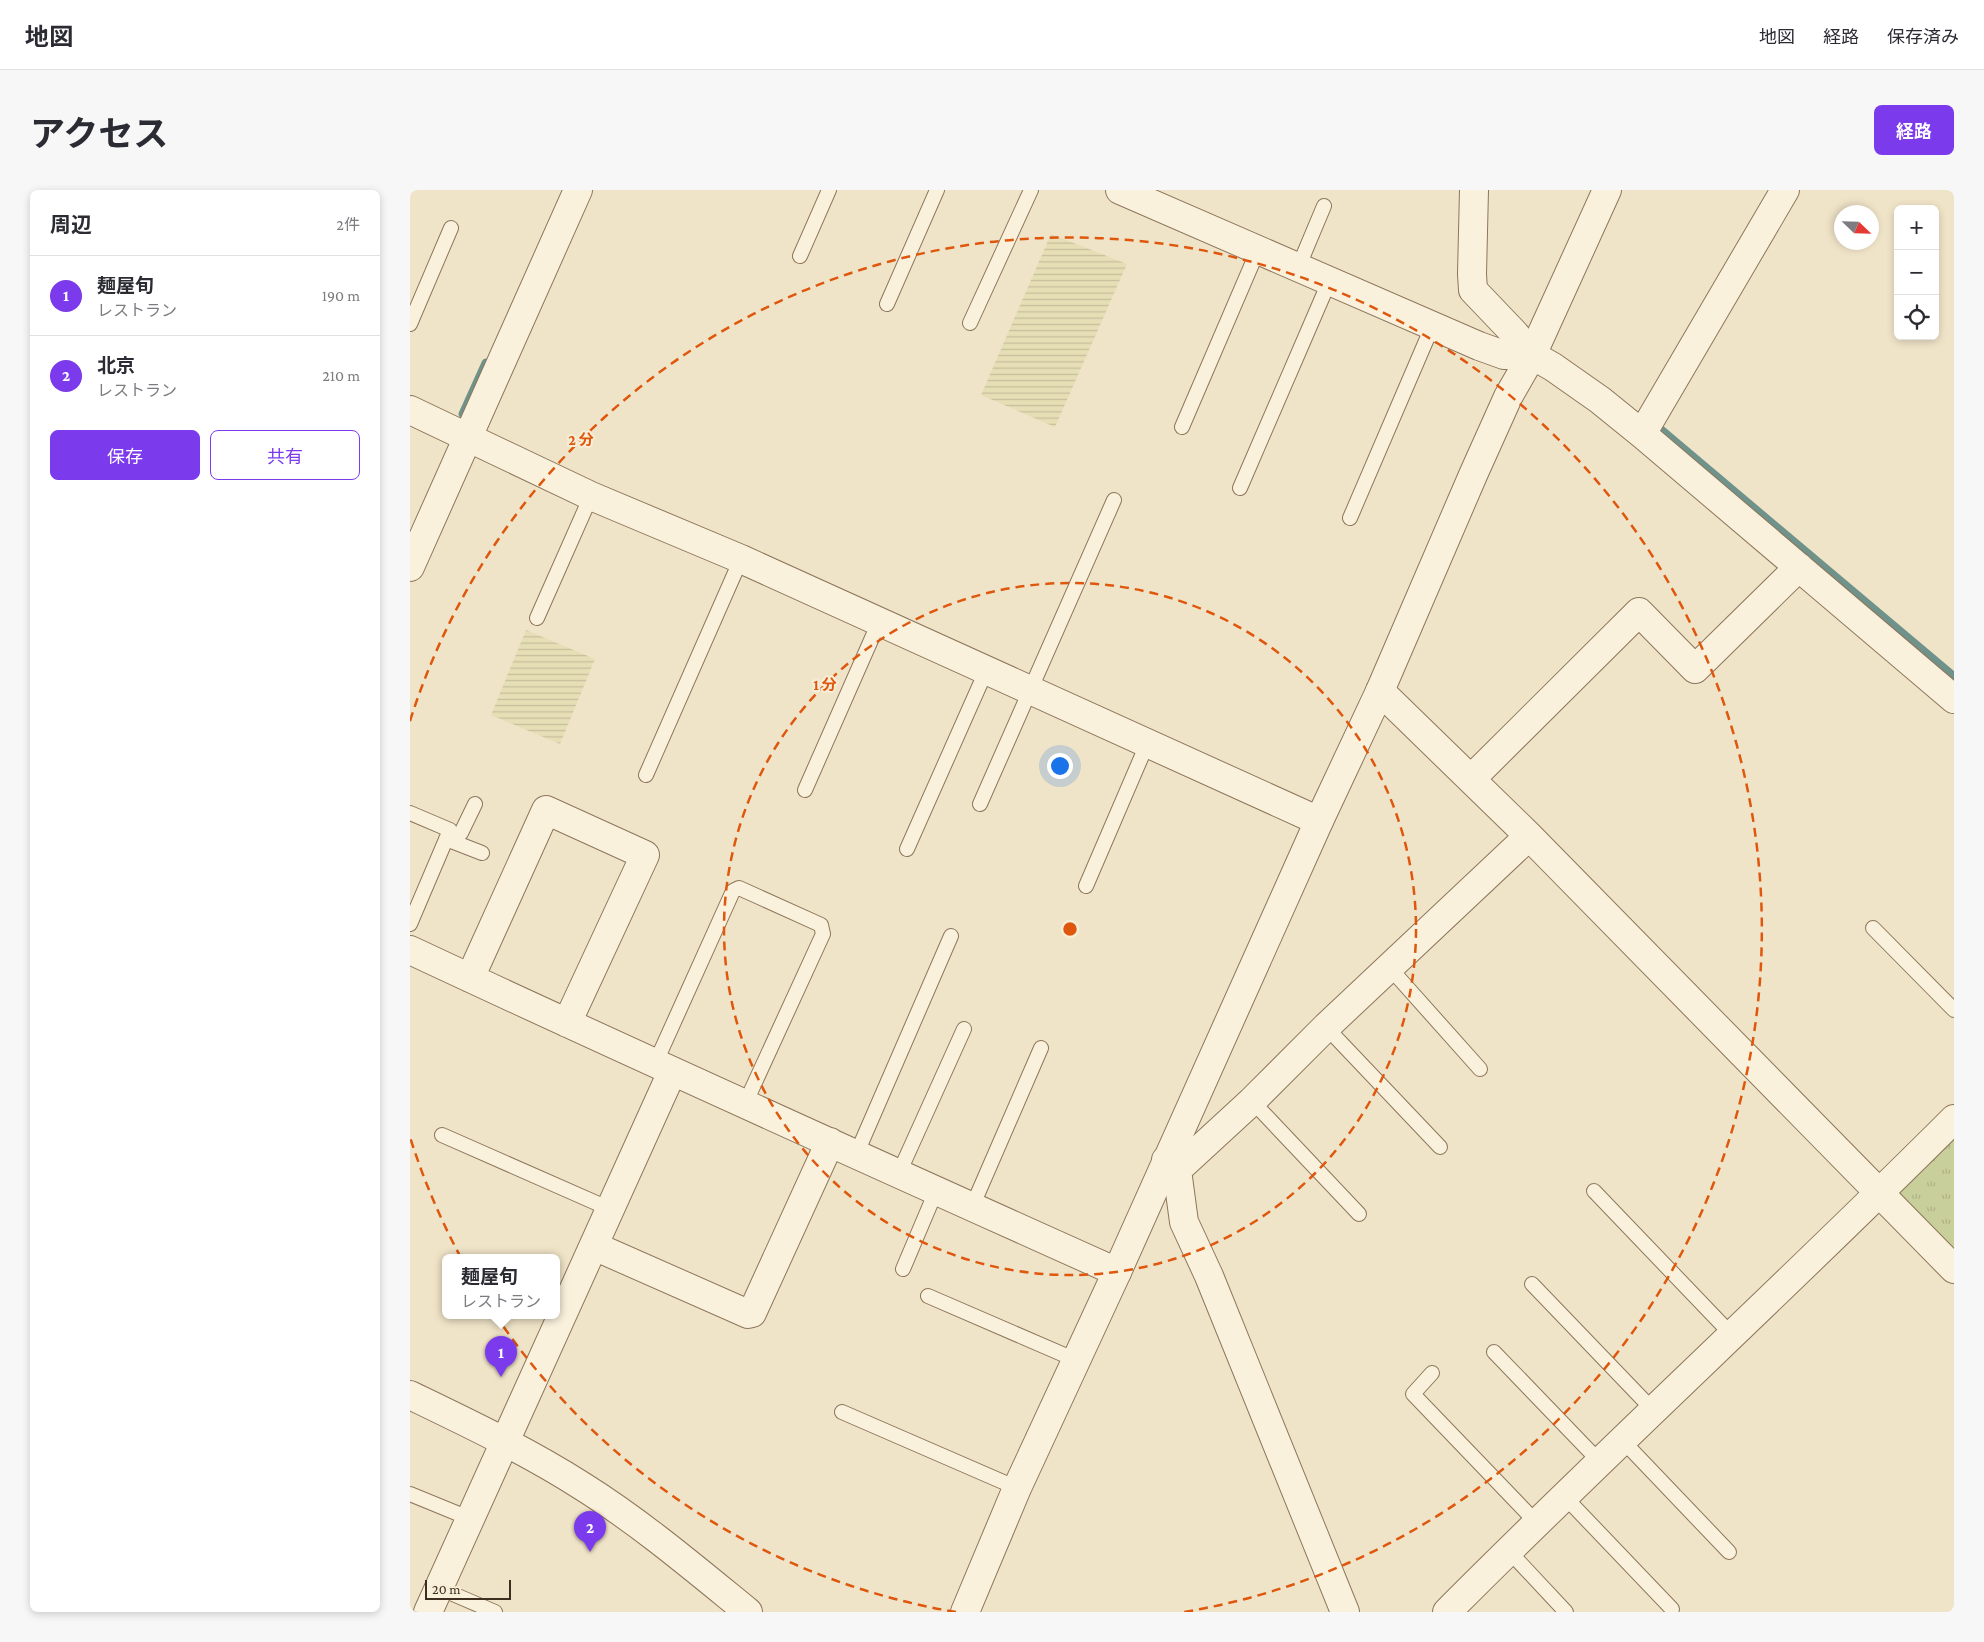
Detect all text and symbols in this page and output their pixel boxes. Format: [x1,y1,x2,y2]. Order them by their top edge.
text: 地図 [25,23,73,50]
text: 地図 [1759,27,1795,47]
text: 経路 [1823,27,1859,47]
text: 保存済み [1887,27,1959,47]
button: 経路 [1874,105,1954,155]
text: アクセス [30,115,168,154]
north arrow [1834,205,1879,250]
map controls [1894,205,1939,340]
button: + [1894,205,1939,250]
text: 周辺 [50,213,92,237]
text: 2件 [336,216,360,233]
button: − [1894,250,1939,295]
text: 麺屋旬 [97,275,154,296]
text: 1 [63,287,69,304]
text: 190 m [322,287,360,304]
button: locate [1894,295,1939,340]
text: レストラン [97,302,177,319]
text: 北京 [97,355,135,376]
text: 2 [62,367,70,384]
text: 210 m [322,367,360,384]
text: レストラン [97,382,177,399]
button: 保存 [50,430,200,480]
button: 共有 [210,430,360,480]
text: 2 分 [568,432,594,448]
text: 1 分 [813,677,837,693]
your location [1047,753,1073,779]
centre of rings [1061,920,1079,938]
popup [442,1254,560,1319]
text: 麺屋旬 [461,1266,518,1287]
text: レストラン [461,1293,541,1310]
pin: 1 [485,1336,517,1377]
pin: 2 [574,1511,606,1552]
scale bar [425,1577,511,1600]
text: 20 m [432,1581,460,1597]

